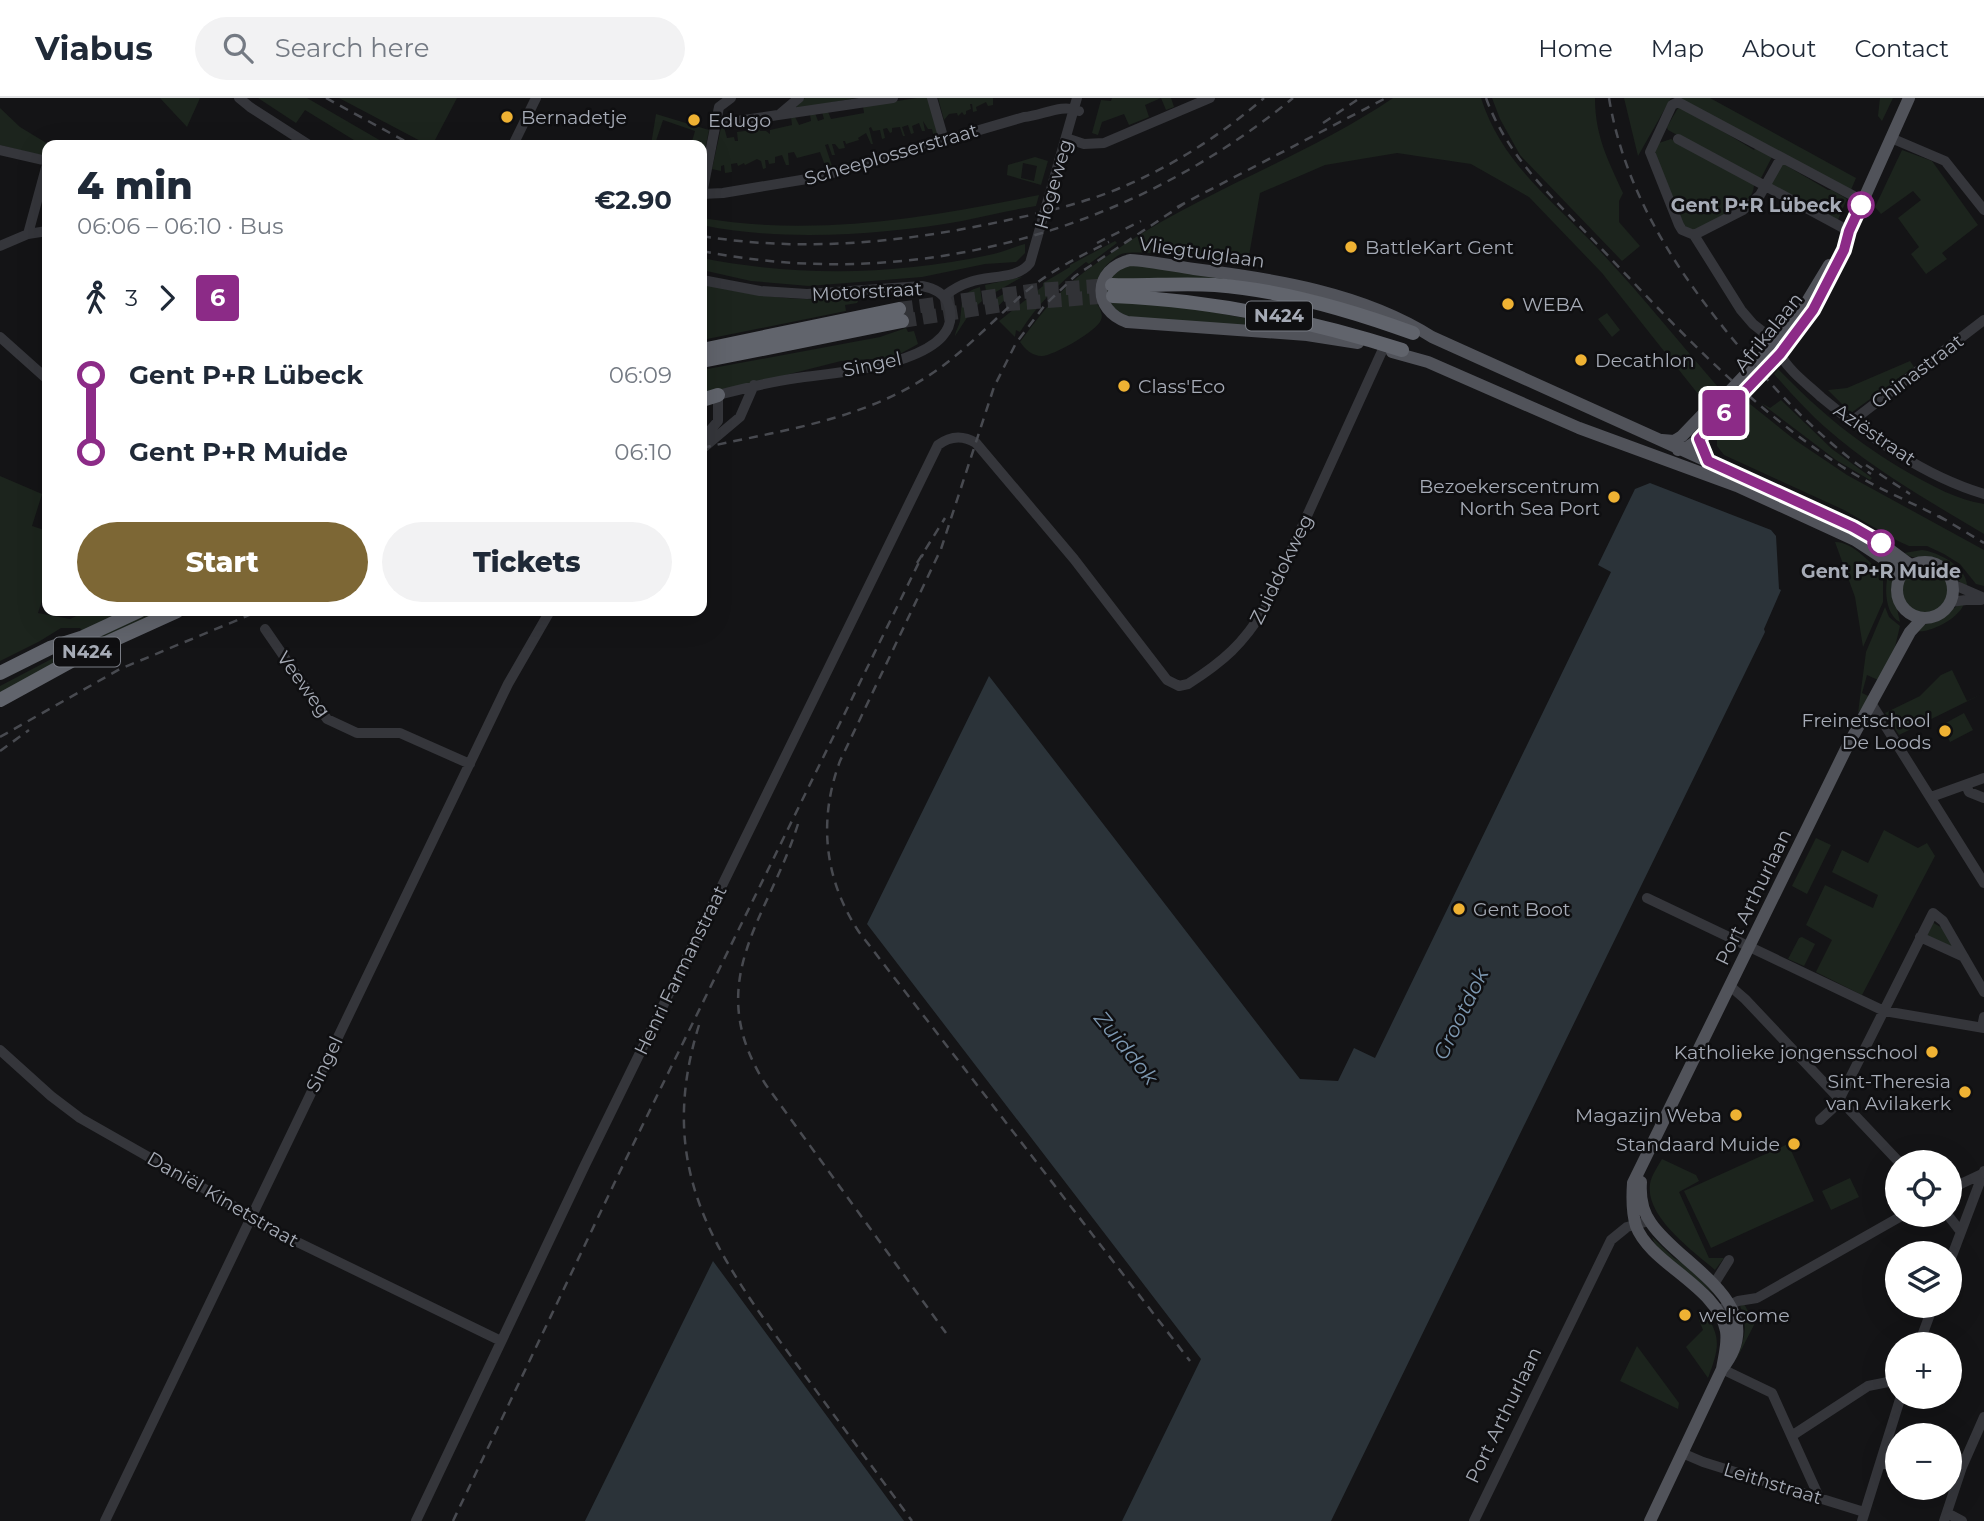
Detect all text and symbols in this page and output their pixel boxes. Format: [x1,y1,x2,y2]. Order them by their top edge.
search box [195,17,685,80]
text: Viabus [35,28,153,68]
icon: search [219,29,257,67]
text: Search here [275,32,429,64]
text: Home [1538,34,1613,63]
text: Map [1651,34,1704,63]
text: About [1742,34,1816,63]
text: Contact [1854,34,1949,63]
place label: Bernadetje [521,106,627,129]
marker: Bernadetje [499,109,515,125]
place label: Edugo [708,109,771,132]
marker: Edugo [686,112,702,128]
street label: Scheeplosserstraat [802,119,981,190]
street label: Hogeweg [1030,136,1077,232]
text: 4 min [77,162,193,209]
text: €2.90 [594,184,672,216]
marker: Gent P+R Lübeck [1848,192,1874,218]
place label: Gent P+R Lübeck [1671,194,1843,217]
text: 06:06 – 06:10 · Bus [77,212,283,240]
street label: Vliegtuiglaan [1138,232,1266,273]
place label: BattleKart Gent [1365,236,1514,259]
marker: BattleKart Gent [1343,239,1359,255]
street label: Motorstraat [811,277,923,306]
icon: walk [77,279,115,317]
icon: forward [148,279,186,317]
text: 6 [210,283,225,312]
text: 3 [125,284,138,312]
street label: Afrikalaan [1729,288,1807,377]
place label: WEBA [1522,293,1584,316]
marker: WEBA [1500,296,1516,312]
road number: N424 [1246,302,1312,330]
street label: Chinastraat [1867,329,1968,414]
street label: Singel [841,347,903,382]
place label: Decathlon [1595,349,1695,372]
marker: Decathlon [1573,352,1589,368]
text: Gent P+R Lübeck [129,359,363,391]
text: 06:09 [609,361,672,389]
place label: Class'Eco [1138,375,1225,398]
marker: Class'Eco [1116,378,1132,394]
line badge: 6 [1701,390,1747,436]
text: 6 [1716,398,1732,427]
street label: Aziëstraat [1829,399,1920,470]
text: Gent P+R Muide [129,436,348,468]
text: 06:10 [614,438,672,466]
place label: Bezoekerscentrum North Sea Port [1419,475,1600,520]
marker: Bezoekerscentrum North Sea Port [1606,489,1622,505]
street label: Zuiddokweg [1245,510,1318,628]
button: Start [77,522,368,602]
button: Tickets [382,522,672,602]
marker: Gent P+R Muide [1868,530,1894,556]
place label: Gent P+R Muide [1801,560,1961,583]
road number: N424 [54,638,120,666]
street label: Veeweg [272,647,335,722]
place label: Freinetschool De Loods [1802,709,1931,754]
marker: Freinetschool De Loods [1937,723,1953,739]
street label: Port Arthurlaan [1711,825,1796,969]
street label: Henri Farmanstraat [629,881,732,1059]
place label: Gent Boot [1473,898,1571,921]
marker: Gent Boot [1451,901,1467,917]
water label: Grootdok [1428,963,1494,1064]
water label: Zuiddok [1089,1005,1165,1091]
street label: Singel [301,1033,348,1096]
place label: Katholieke jongensschool [1674,1041,1918,1064]
marker: Katholieke jongensschool [1924,1044,1940,1060]
place label: Sint-Theresia van Avilakerk [1826,1070,1952,1115]
marker: Sint-Theresia van Avilakerk [1957,1084,1973,1100]
place label: Magazijn Weba [1575,1104,1722,1127]
marker: Magazijn Weba [1728,1107,1744,1123]
place label: Standaard Muide [1616,1133,1780,1156]
marker: Standaard Muide [1786,1136,1802,1152]
street label: Daniël Kinetstraat [143,1147,303,1252]
map controls [1885,1150,1962,1500]
button: locate [1885,1150,1962,1227]
button: layers [1885,1241,1962,1318]
place label: wel'come [1699,1304,1790,1327]
marker: wel'come [1677,1307,1693,1323]
button: + [1885,1332,1962,1409]
street label: Port Arthurlaan [1461,1343,1546,1487]
button: − [1885,1423,1962,1500]
street label: Leithstraat [1721,1458,1825,1509]

